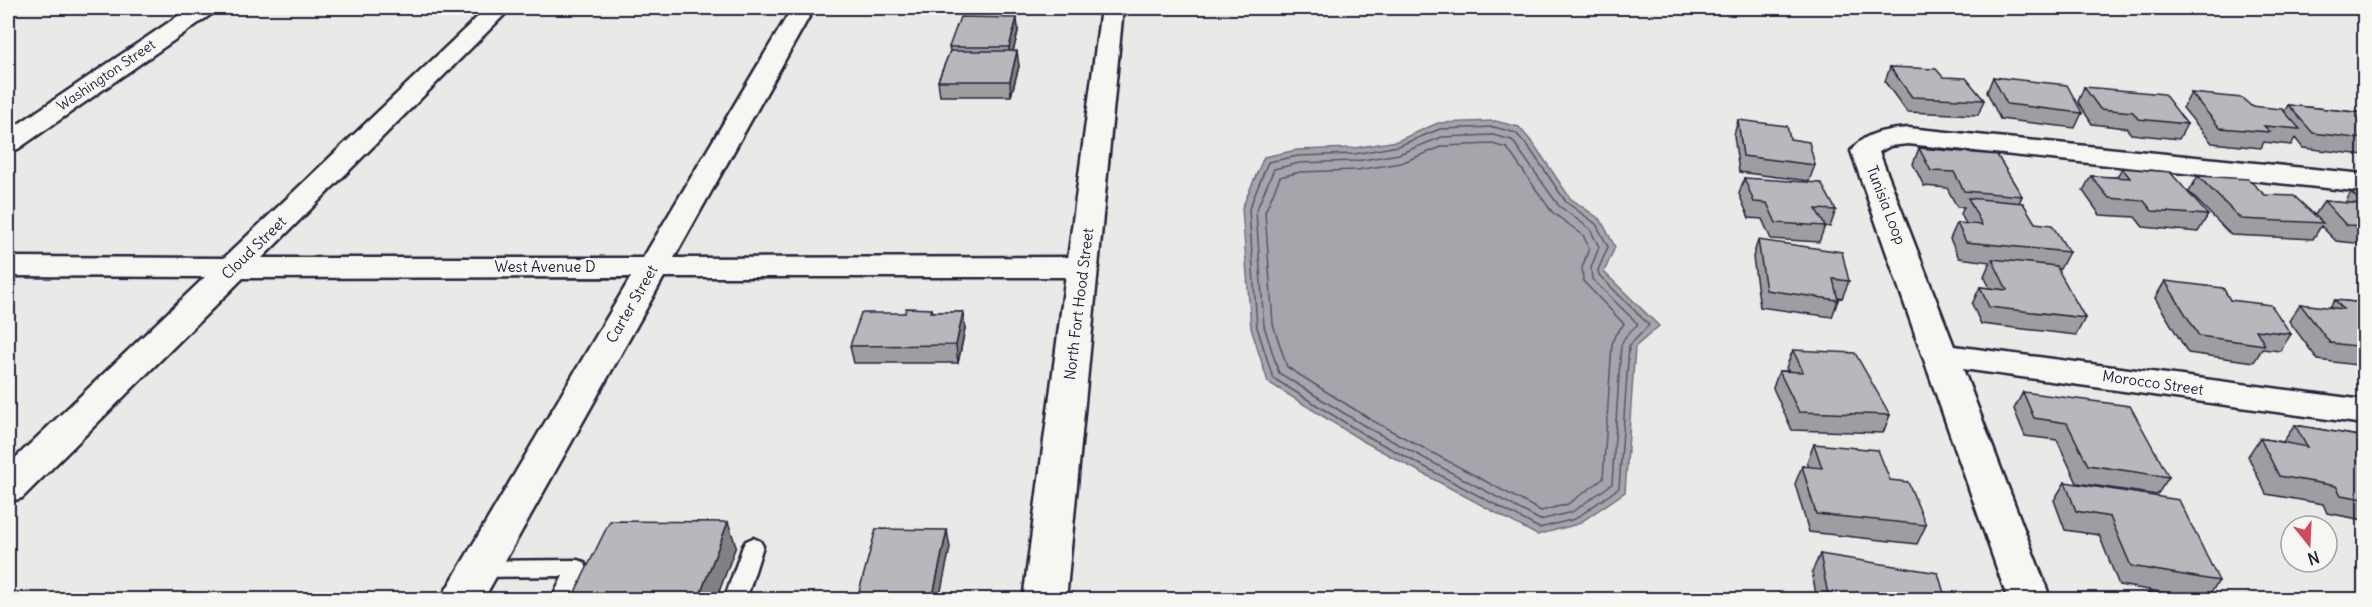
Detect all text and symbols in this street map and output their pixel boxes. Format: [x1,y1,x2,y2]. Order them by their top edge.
street label: Washington Street [53,35,159,115]
street label: Tunisia Loop [1863,163,1910,247]
street label: Cloud Street [217,212,290,283]
street label: North Fort Hood Street [1060,227,1097,381]
street label: West Avenue D [494,257,596,276]
street label: Carter Street [602,261,662,346]
street label: Morocco Street [2101,366,2205,399]
north arrow [2279,514,2339,574]
text: N [2305,547,2322,569]

